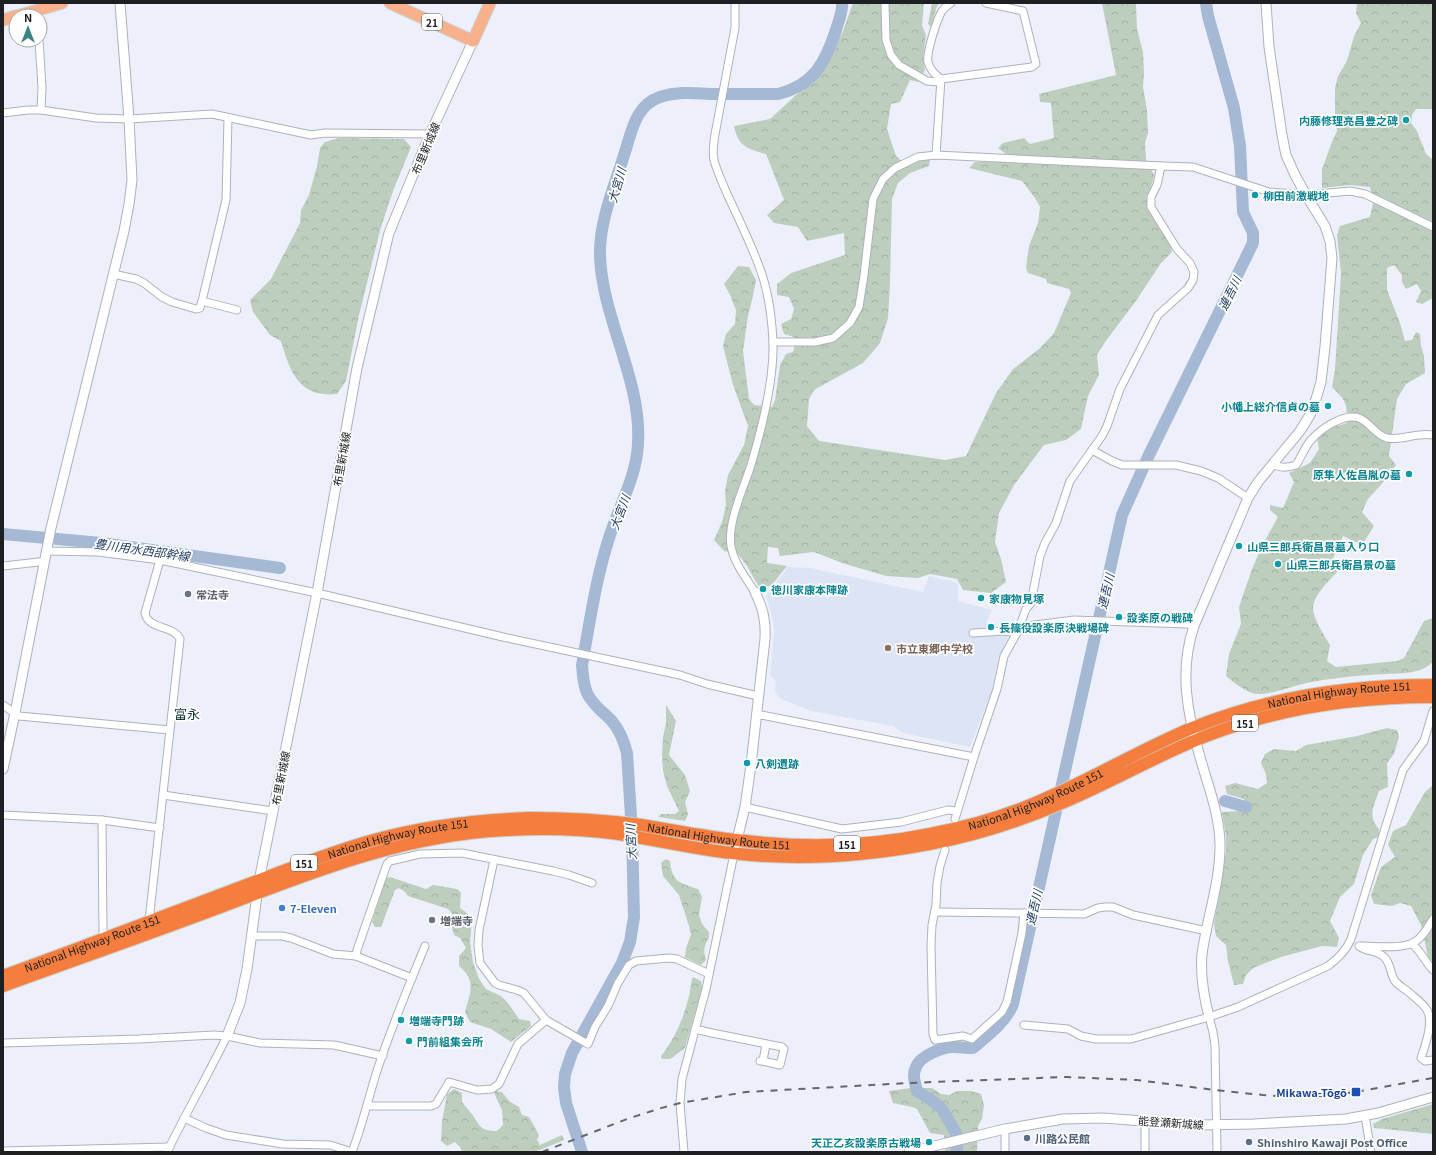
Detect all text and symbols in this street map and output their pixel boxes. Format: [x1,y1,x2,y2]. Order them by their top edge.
north arrow [8,8,48,48]
text: N [24,9,32,25]
road number: 21 [422,14,442,30]
place label: 内藤修理亮昌豊之碑 [1299,112,1398,128]
marker: 内藤修理亮昌豊之碑 [1401,115,1411,125]
street label: 布里新城線 [407,120,443,176]
water label: 大宮川 [603,163,630,205]
place label: 柳田前激戦地 [1263,187,1329,203]
marker: 柳田前激戦地 [1250,190,1260,200]
water label: 連吾川 [1213,271,1245,313]
place label: 小幡上総介信貞の墓 [1221,398,1320,414]
marker: 小幡上総介信貞の墓 [1323,401,1333,411]
street label: 布里新城線 [328,431,354,487]
place label: 原隼人佐昌胤の墓 [1313,466,1401,482]
marker: 原隼人佐昌胤の墓 [1404,469,1414,479]
water label: 大宮川 [605,490,634,532]
water label: 豊川用水西部幹線 [93,534,193,564]
place label: 山県三郎兵衛昌景墓入り口 [1247,538,1379,554]
marker: 山県三郎兵衛昌景墓入り口 [1234,541,1244,551]
place label: 山県三郎兵衛昌景の墓 [1286,556,1396,572]
marker: 山県三郎兵衛昌景の墓 [1273,559,1283,569]
water label: 連吾川 [1093,570,1118,610]
place label: 徳川家康本陣跡 [771,581,848,597]
marker: 徳川家康本陣跡 [758,584,768,594]
place label: 常法寺 [196,586,229,602]
marker: 常法寺 [183,589,193,599]
place label: 家康物見塚 [989,590,1045,606]
marker: 家康物見塚 [976,593,986,603]
place label: 設楽原の戦碑 [1127,609,1193,625]
marker: 設楽原の戦碑 [1114,612,1124,622]
place label: 長篠役設楽原決戦場碑 [999,619,1109,635]
marker: 長篠役設楽原決戦場碑 [986,622,996,632]
place label: 市立東郷中学校 [896,640,973,656]
marker: 市立東郷中学校 [883,643,893,653]
street label: National Highway Route 151 [1266,677,1411,711]
district label: 富永 [174,704,200,723]
road number: 151 [1232,715,1258,731]
street label: 布里新城線 [267,749,293,807]
place label: 八剣遺跡 [755,755,799,771]
marker: 八剣遺跡 [742,758,752,768]
street label: National Highway Route 151 [966,764,1106,833]
street label: National Highway Route 151 [325,814,469,862]
street label: National Highway Route 151 [646,818,791,853]
water label: 大宮川 [620,822,639,860]
road number: 151 [834,836,860,852]
road number: 151 [291,855,317,871]
water label: 連吾川 [1021,886,1046,926]
place label: 7-Eleven [290,900,337,916]
marker: 7-Eleven [277,903,287,913]
street label: National Highway Route 151 [22,910,162,976]
place label: 増端寺 [440,912,473,928]
marker: 増端寺 [427,915,437,925]
place label: 増端寺門跡 [409,1012,464,1028]
marker: 増端寺門跡 [396,1015,406,1025]
place label: 門前組集会所 [417,1033,483,1049]
marker: 門前組集会所 [404,1036,414,1046]
place label: Mikawa-Tōgō [1276,1084,1347,1100]
marker: Mikawa-Tōgō [1350,1086,1362,1098]
street label: 能登瀬新城線 [1138,1112,1204,1132]
place label: 川路公民館 [1035,1130,1090,1146]
marker: 川路公民館 [1022,1133,1032,1143]
place label: 天正乙亥設楽原古戦場 [811,1134,921,1150]
place label: Shinshiro Kawaji Post Office [1257,1134,1408,1150]
marker: 天正乙亥設楽原古戦場 [924,1137,934,1147]
marker: Shinshiro Kawaji Post Office [1244,1137,1254,1147]

